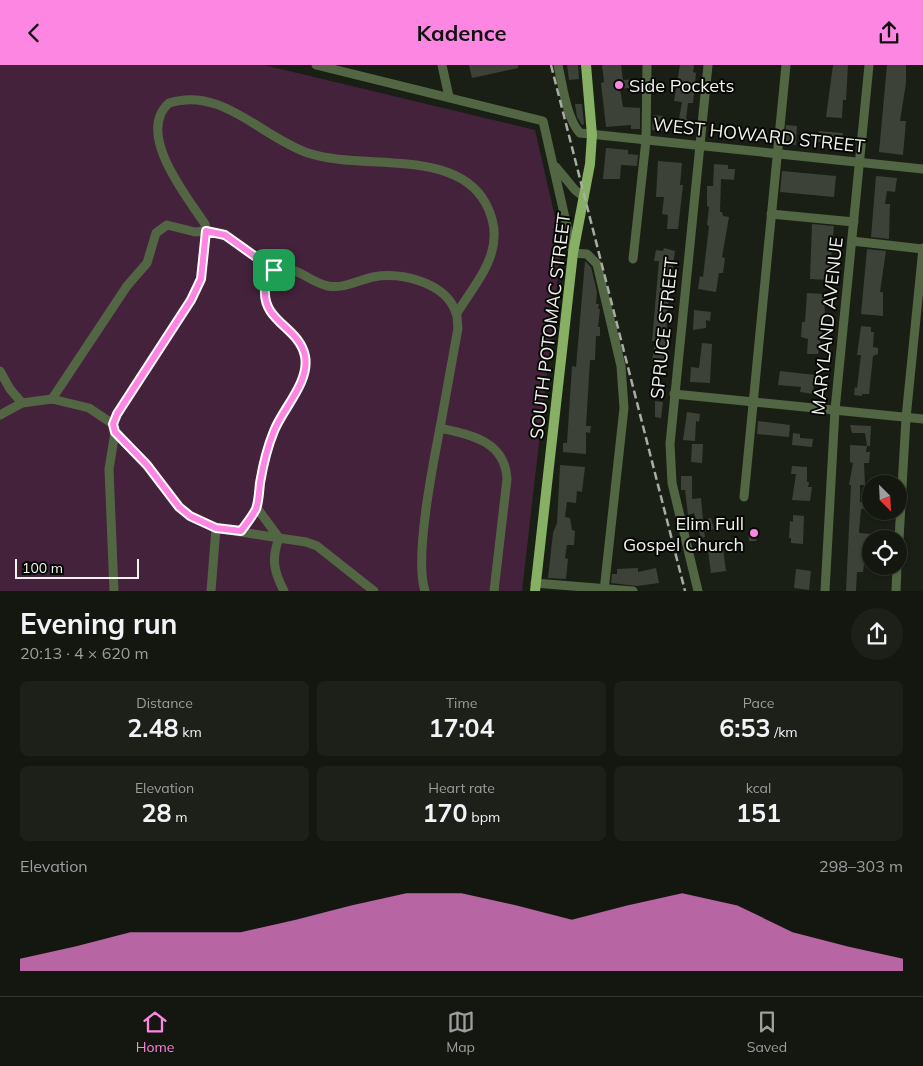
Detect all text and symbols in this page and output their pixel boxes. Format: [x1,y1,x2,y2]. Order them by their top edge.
icon: back [20,19,48,47]
text: Kadence [416,19,507,47]
icon: share [875,19,903,47]
place label: Side Pockets [629,74,734,97]
marker: Side Pockets [613,79,625,91]
street label: WEST HOWARD STREET [652,112,866,158]
street label: SOUTH POTOMAC STREET [525,211,575,440]
street label: MARYLAND AVENUE [806,236,848,416]
pin [253,249,295,291]
icon: arrive [260,256,288,284]
street label: SPRUCE STREET [645,256,683,400]
north arrow [862,475,908,520]
map controls [862,475,907,575]
place label: Elim Full Gospel Church [623,512,744,556]
marker: Elim Full Gospel Church [748,527,760,539]
button: locate [862,530,907,575]
scale bar [15,556,139,579]
text: 100 m [22,559,63,577]
text: Evening run [20,606,177,641]
button: share [851,608,903,660]
text: 20:13 · 4 × 620 m [20,643,149,663]
text: Distance [136,694,193,712]
text: Time [446,694,477,712]
text: Pace [743,694,774,712]
text: 2.48 [127,712,179,743]
text: 17:04 [428,712,495,743]
text: 6:53 [719,712,771,743]
text: km [179,723,202,741]
text: /km [771,723,798,741]
text: Elevation [135,779,194,797]
text: Heart rate [428,779,495,797]
text: kcal [746,779,771,797]
text: 28 [142,797,172,828]
text: 170 [423,797,468,828]
text: 151 [736,797,781,828]
text: m [172,808,187,826]
text: bpm [468,808,500,826]
text: Elevation [20,856,88,876]
text: 298–303 m [819,856,903,876]
tab: Home [136,1008,174,1056]
tab: Map [446,1008,475,1056]
tab: Saved [747,1008,787,1056]

